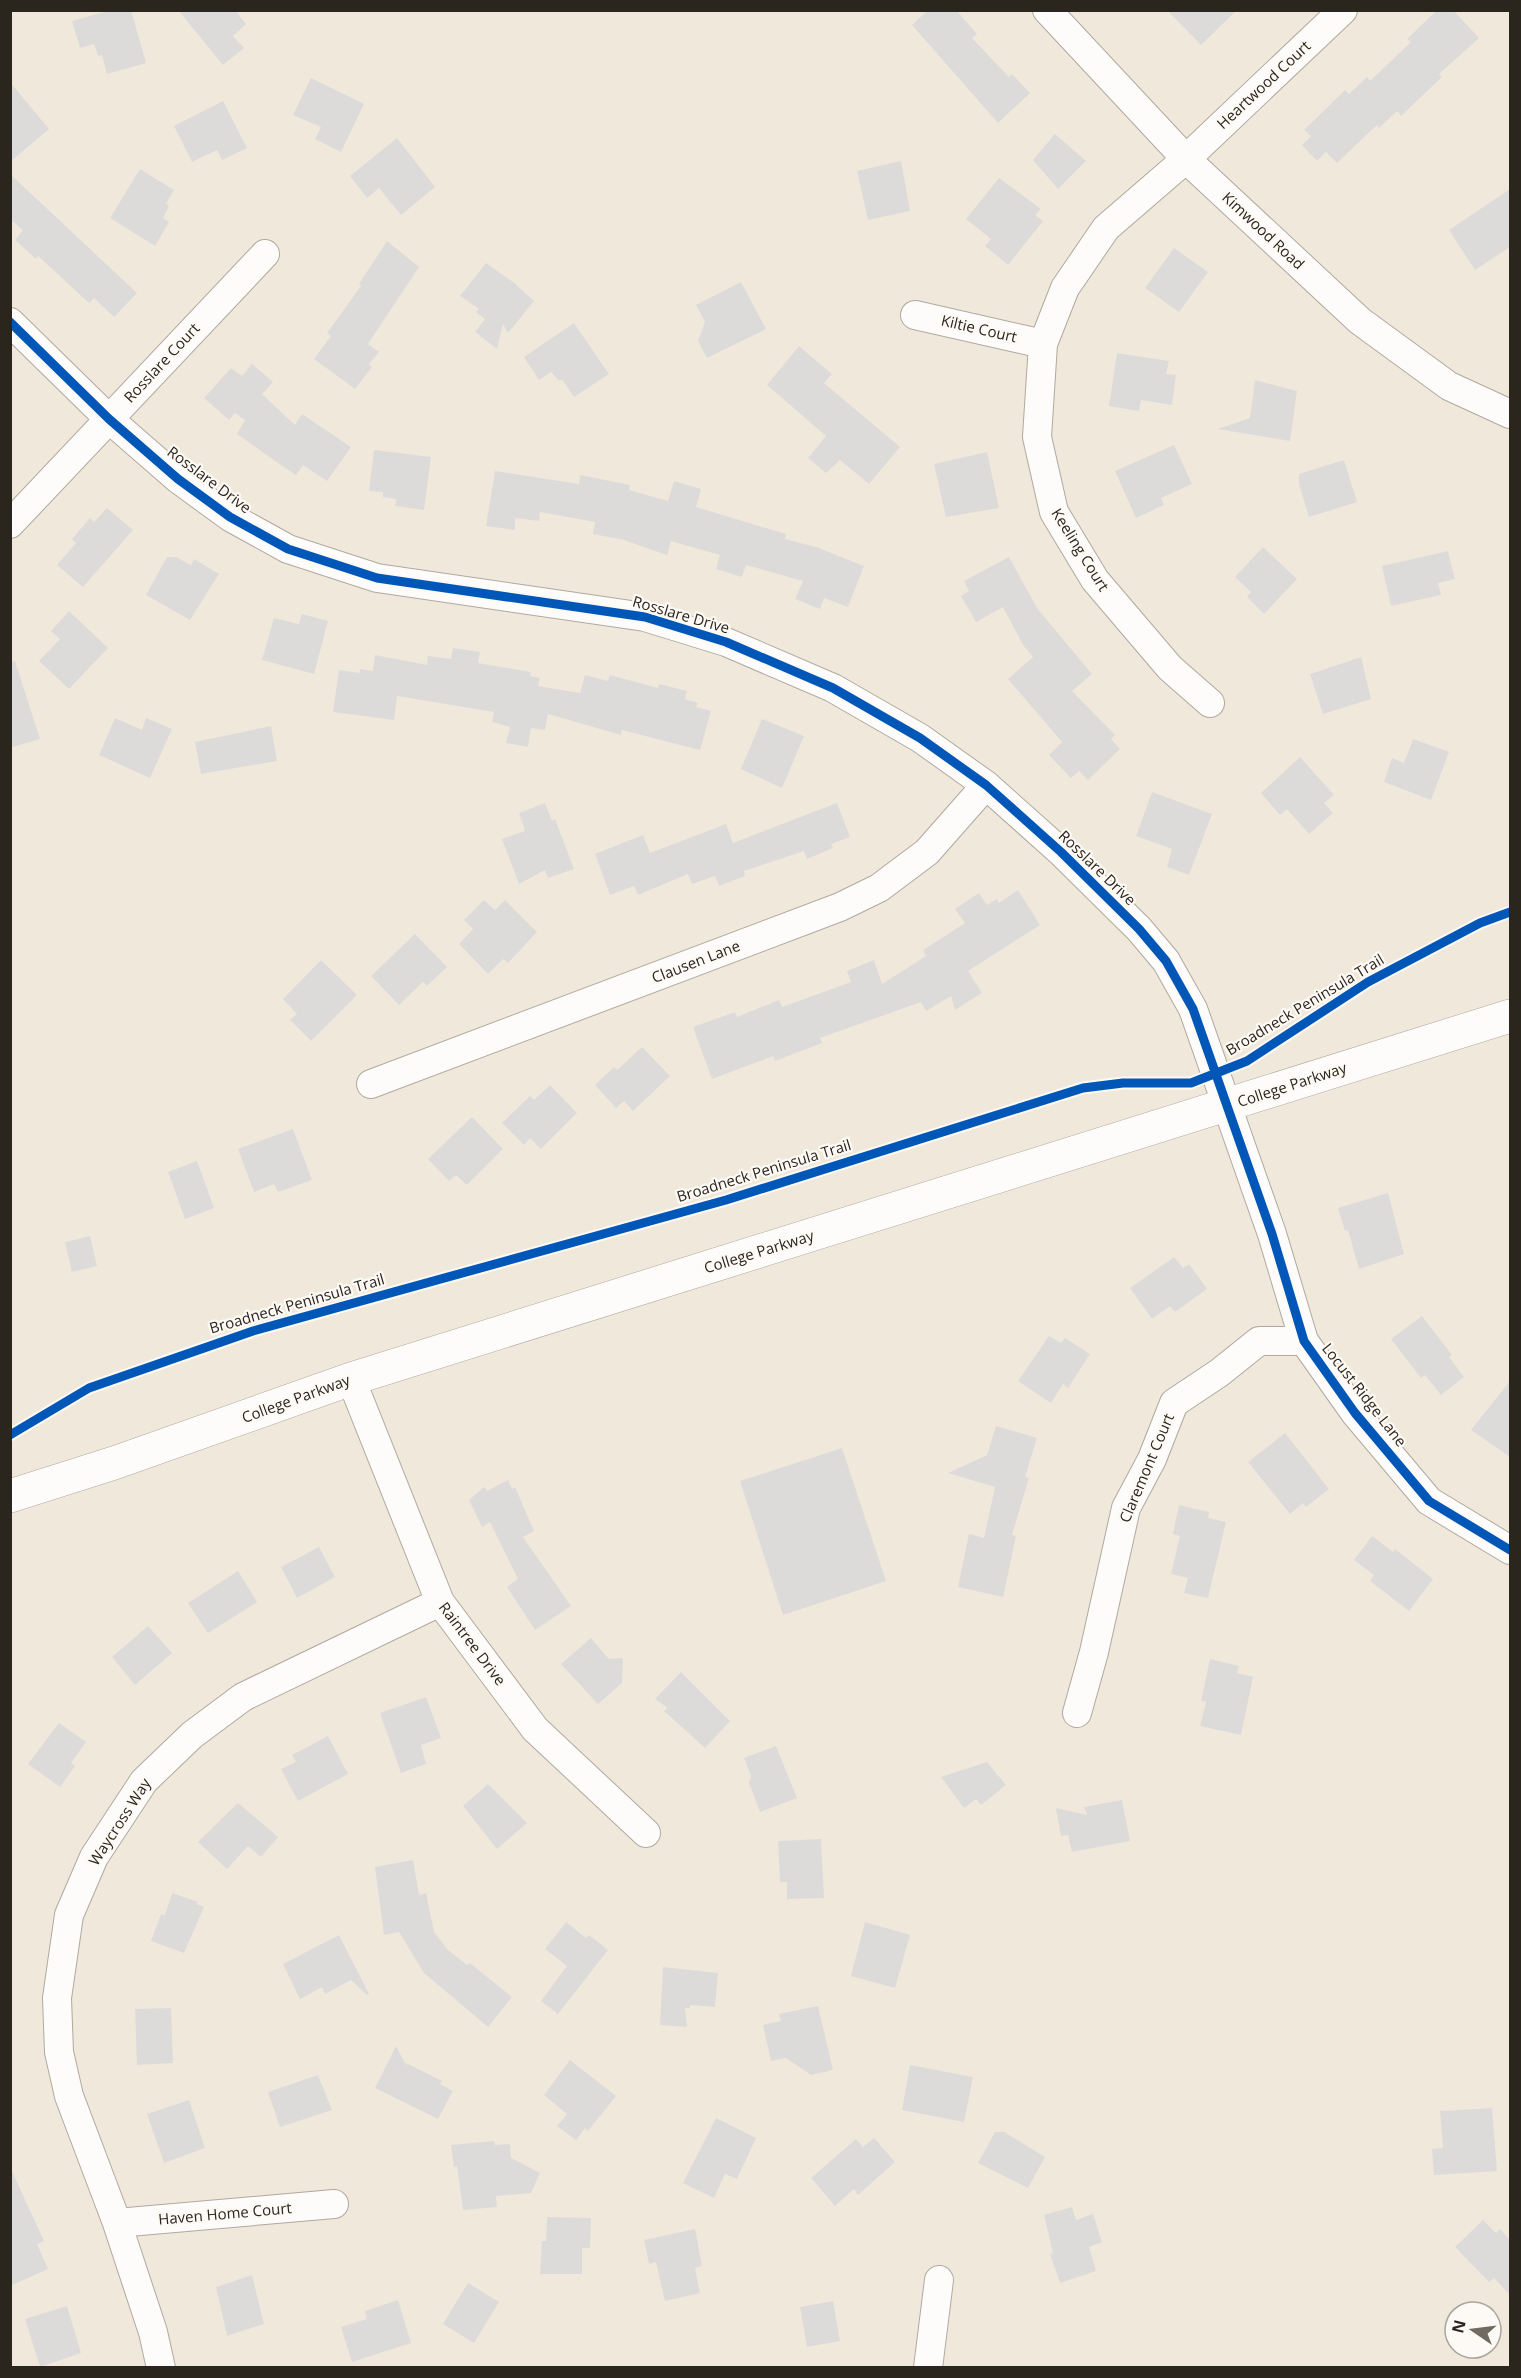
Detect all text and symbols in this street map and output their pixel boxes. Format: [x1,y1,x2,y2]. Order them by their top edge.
street label: Heartwood Court [1212,36,1314,133]
street label: Kimwood Road [1218,187,1309,274]
street label: Kiltie Court [939,310,1019,346]
street label: Rosslare Court [119,318,203,407]
street label: Rosslare Drive [164,441,256,517]
street label: Keeling Court [1047,504,1114,595]
street label: Rosslare Drive [631,591,732,637]
street label: Rosslare Drive [1055,825,1141,909]
street label: Clausen Lane [649,935,743,987]
street label: Broadneck Peninsula Trail [1222,949,1387,1059]
street label: College Parkway [1234,1057,1349,1111]
street label: Broadneck Peninsula Trail [674,1134,853,1206]
street label: College Parkway [701,1225,816,1277]
street label: Broadneck Peninsula Trail [207,1268,387,1338]
street label: Locust Ridge Lane [1318,1339,1411,1450]
street label: College Parkway [239,1369,353,1427]
street label: Claremont Court [1114,1410,1178,1525]
street label: Raintree Drive [435,1598,511,1689]
street label: Waycross Way [84,1774,155,1869]
street label: Haven Home Court [157,2197,292,2229]
north arrow [1443,2300,1503,2360]
text: N [1446,2317,1471,2335]

